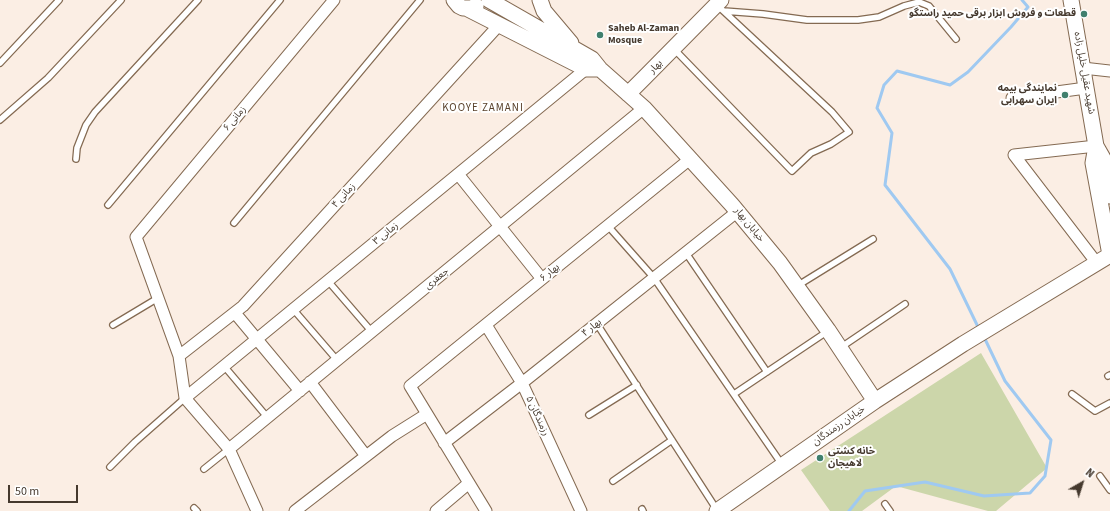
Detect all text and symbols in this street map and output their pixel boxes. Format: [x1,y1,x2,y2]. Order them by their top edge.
place label: قطعات و فروش ابزار برقی حمید راستگو [909,8,1076,20]
marker: قطعات و فروش ابزار برقی حمید راستگو [1079,9,1089,19]
place label: Saheb Al-Zaman Mosque [608,23,679,46]
marker: Saheb Al-Zaman Mosque [595,30,605,40]
street label: شهید عقیل خلیل زاده [1071,31,1097,115]
street label: بهار [647,58,665,76]
place label: نمایندگی بیمه ایران سهرابی [998,83,1057,106]
marker: نمایندگی بیمه ایران سهرابی [1060,90,1070,100]
district label: KOOYE ZAMANI [442,102,524,116]
street label: زمانی ۶ [221,104,249,134]
street label: زمانی ۴ [330,181,358,211]
street label: خیابان بهار [731,205,767,245]
street label: زمانی ۳ [371,220,401,248]
street label: بهار ۶ [538,261,562,285]
street label: جعفری [422,266,452,292]
street label: بهار ۴ [580,316,604,340]
street label: رزمندگان ۵ [523,394,551,438]
street label: خیابان رزمندگان [810,403,868,449]
place label: خانه کشتی لاهیجان [828,446,875,470]
marker: خانه کشتی لاهیجان [815,453,825,463]
north arrow [1062,463,1102,503]
text: N [1082,465,1097,481]
scale bar [10,477,80,503]
text: 50 m [15,483,39,500]

